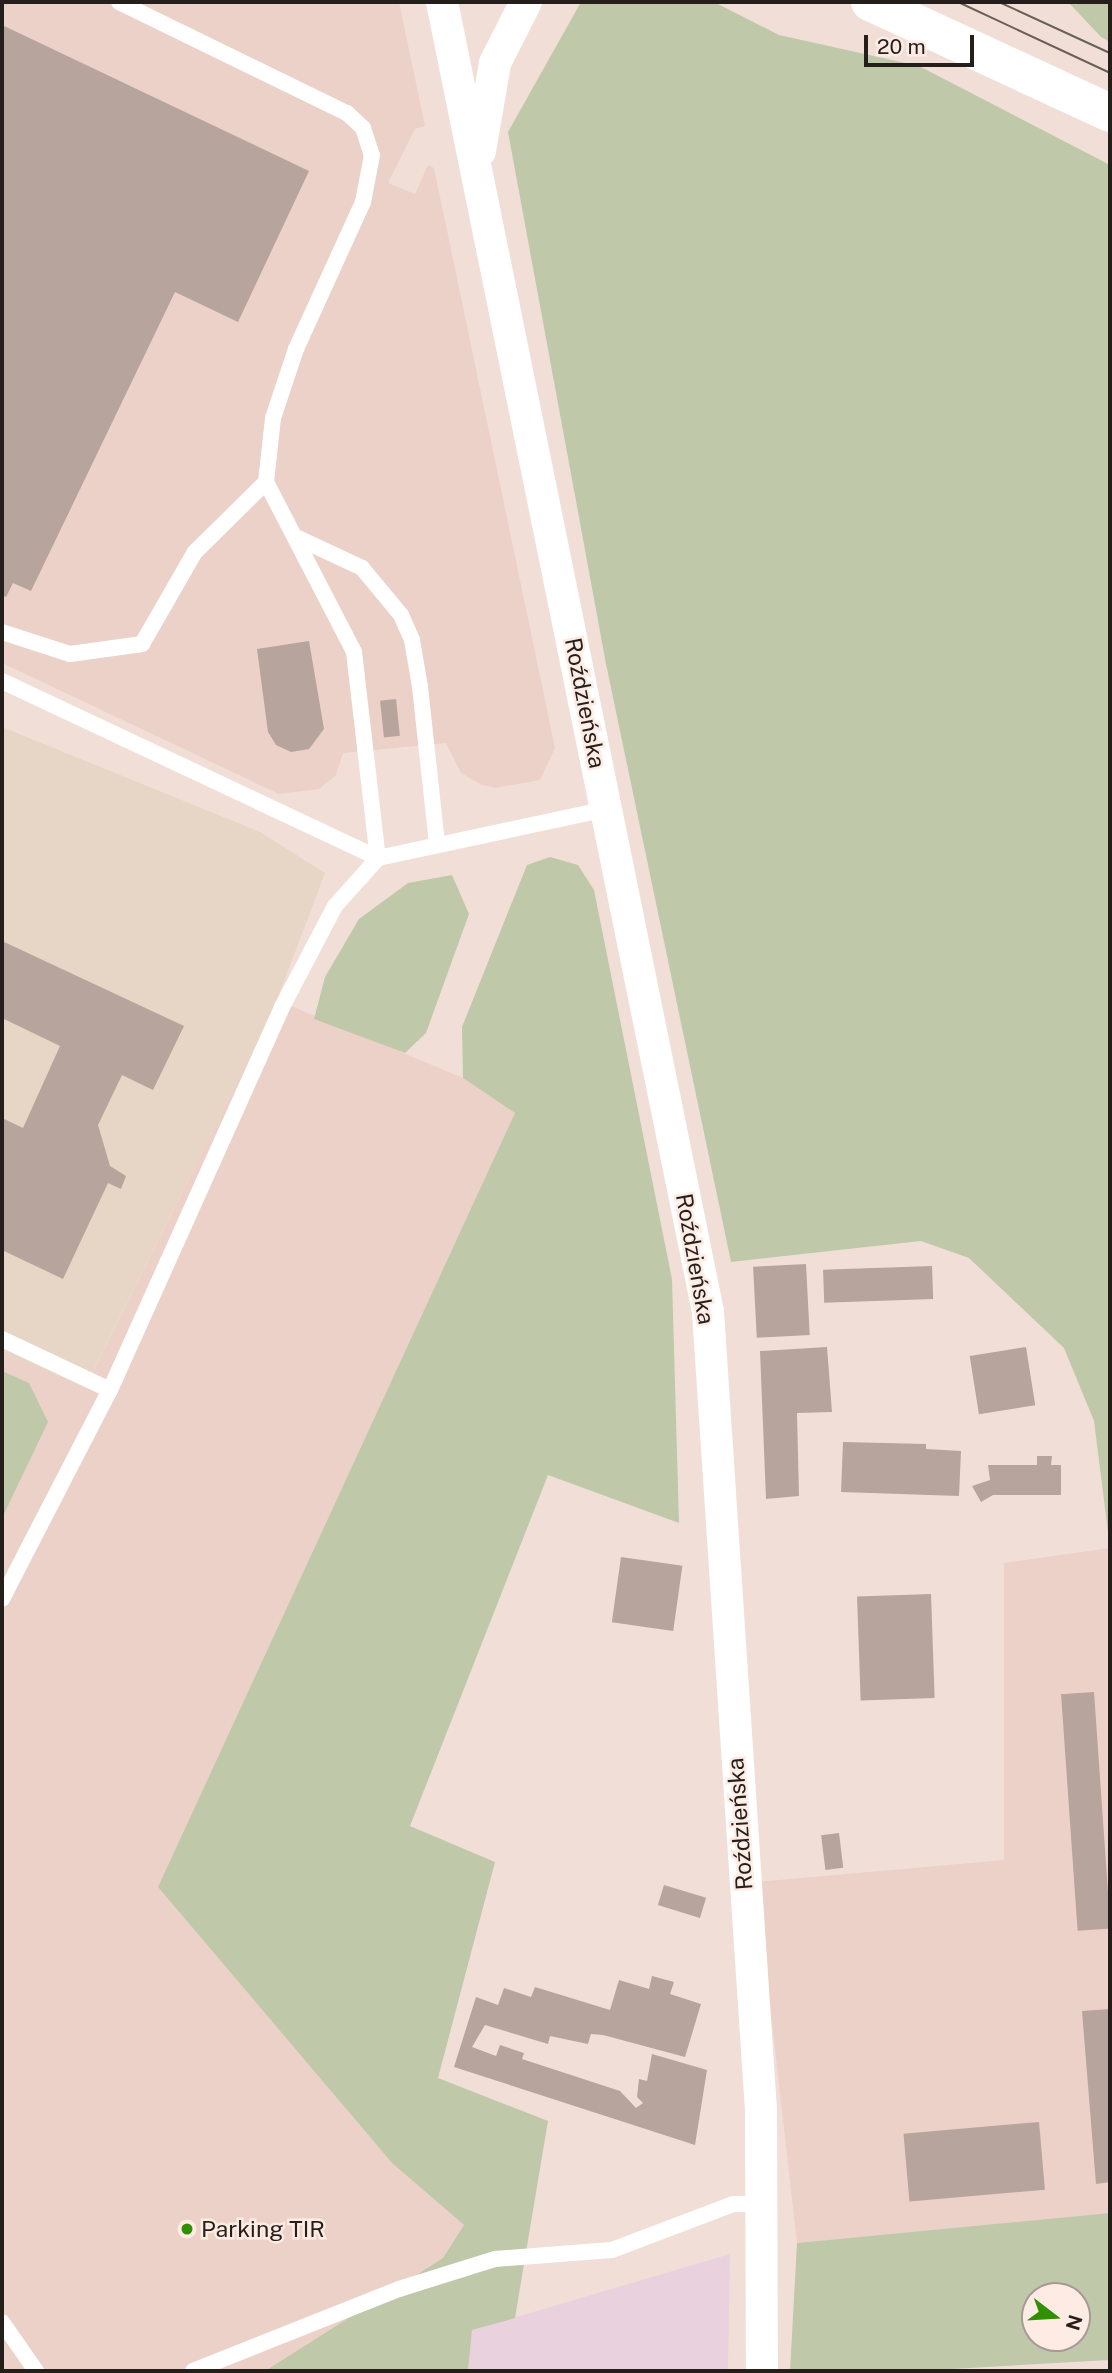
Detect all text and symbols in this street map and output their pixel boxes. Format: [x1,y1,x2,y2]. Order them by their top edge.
scale bar [867,21,977,65]
text: 20 m [877,34,926,59]
street label: Roździeńska [559,635,611,771]
street label: Roździeńska [670,1191,720,1327]
street label: Roździeńska [722,1757,758,1891]
place label: Parking TIR [201,2215,325,2243]
marker: Parking TIR [179,2221,195,2237]
north arrow [1021,2282,1091,2352]
text: N [1061,2312,1087,2333]

